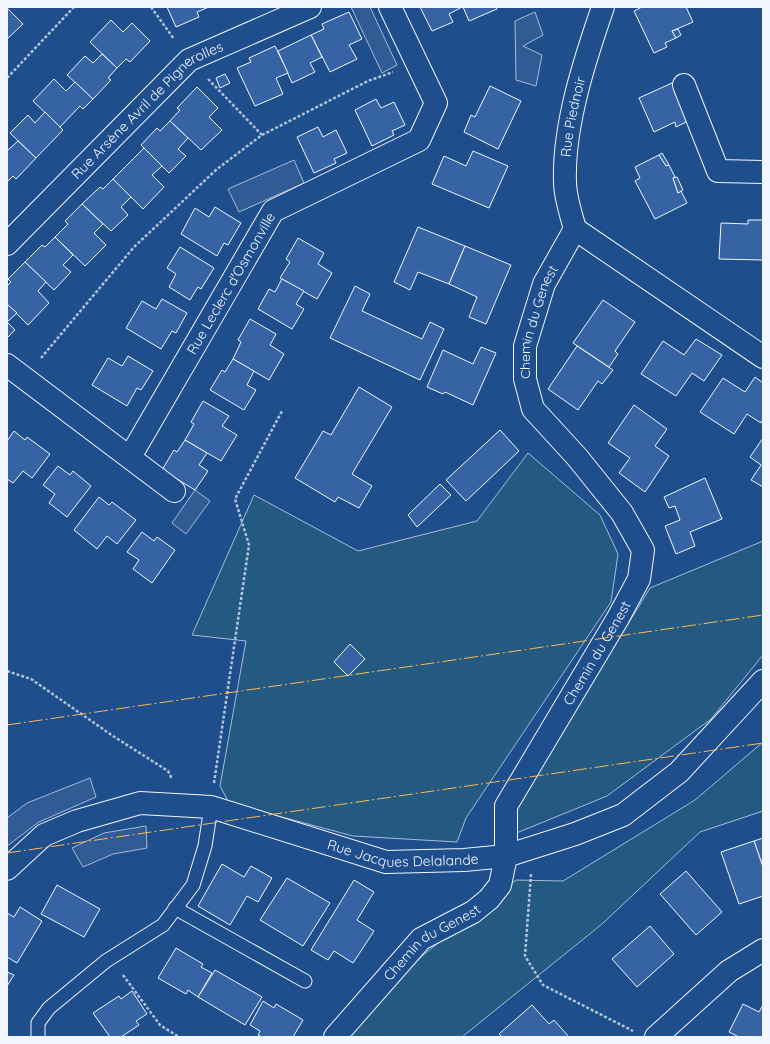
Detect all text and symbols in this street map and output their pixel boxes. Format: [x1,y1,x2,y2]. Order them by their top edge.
street label: Rue Arsène Avril de Pignerolles [67,37,226,183]
street label: Rue Piednoir [557,74,590,158]
street label: Rue Leclerc d'Osmonville [183,209,279,357]
street label: Chemin du Genest [516,262,562,379]
street label: Chemin du Genest [559,597,635,708]
street label: Rue Jacques Delalande [325,835,479,871]
street label: Chemin du Genest [380,900,484,984]

